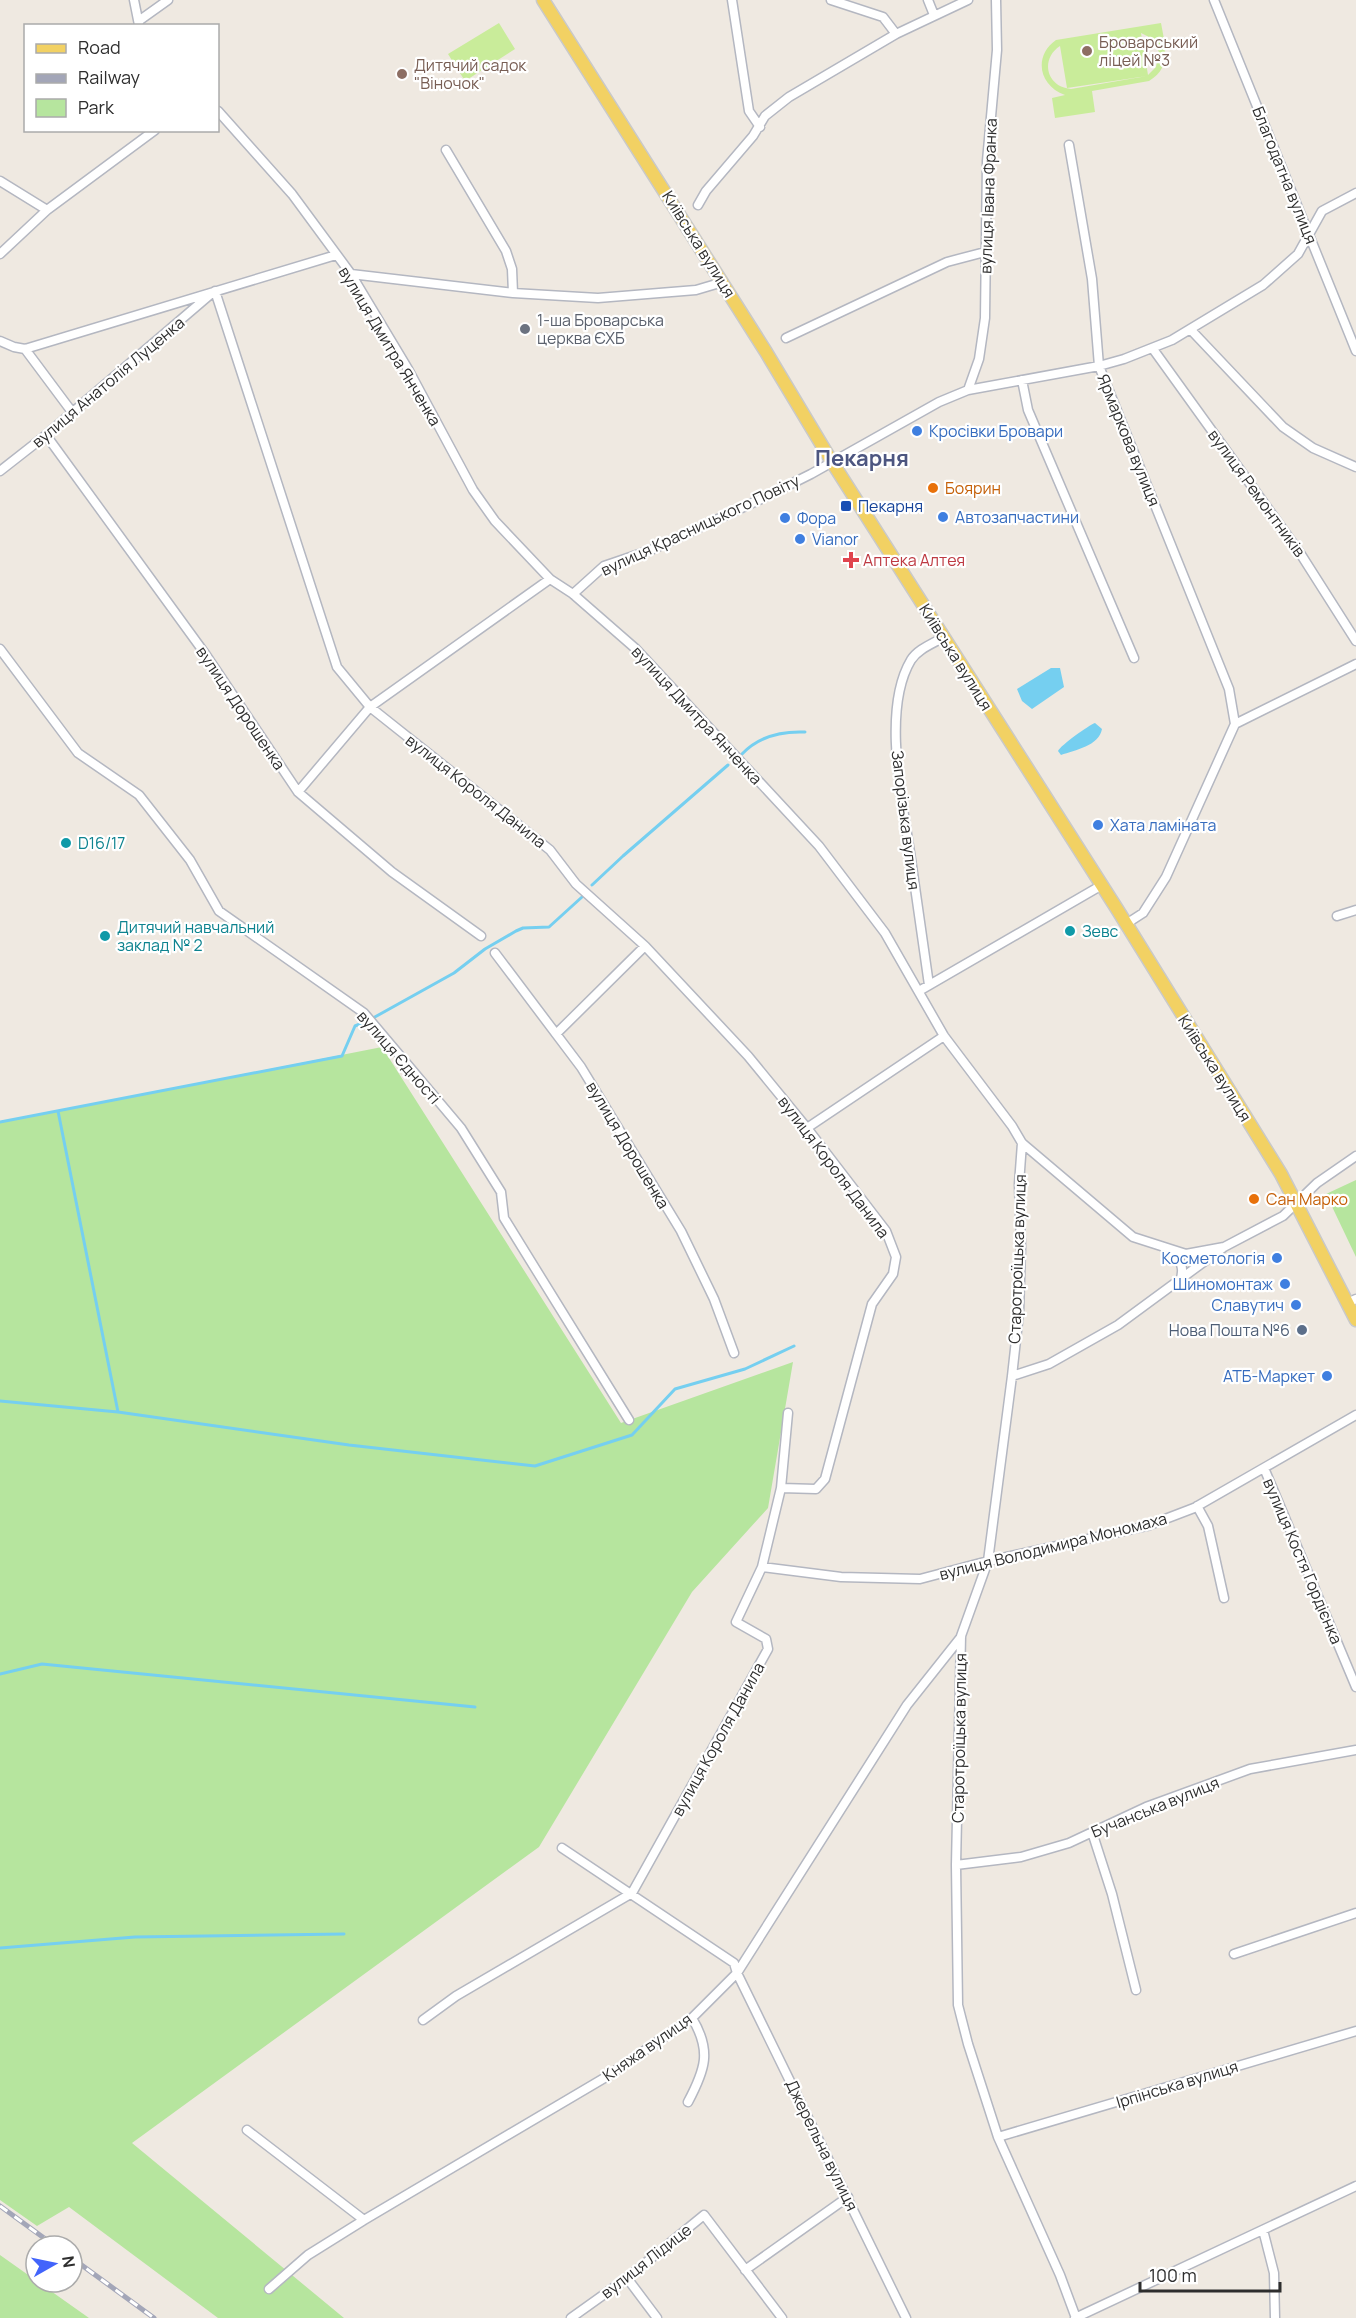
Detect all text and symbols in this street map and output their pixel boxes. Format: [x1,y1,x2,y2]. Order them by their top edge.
legend [24,24,219,132]
place label: Броварський ліцей №3 [1099,31,1198,71]
text: Road [78,35,121,59]
marker: Броварський ліцей №3 [1080,44,1094,58]
place label: Дитячий садок "Віночок" [414,54,527,94]
text: Railway [78,65,140,89]
marker: Дитячий садок "Віночок" [395,67,409,81]
text: Park [78,95,115,119]
street label: Благодатна вулиця [1247,103,1323,247]
street label: вулиця Івана Франка [974,118,1002,274]
street label: Київська вулиця [657,186,741,302]
street label: вулиця Дмитра Янченка [334,262,446,430]
place label: 1-ша Броварська церква ЄХБ [537,309,664,349]
street label: вулиця Анатолія Луценка [27,312,189,452]
marker: 1-ша Броварська церква ЄХБ [518,322,532,336]
street label: Ярмаркова вулиця [1092,371,1166,509]
place label: Кросівки Бровари [929,420,1063,442]
marker: Кросівки Бровари [910,424,924,438]
street label: вулиця Ремонтників [1203,425,1311,562]
district label: Пекарня [815,443,909,473]
street label: вулиця Красницького Повіту [597,469,804,581]
place label: Боярин [945,477,1001,499]
marker: Боярин [926,481,940,495]
place label: Пекарня [858,495,923,517]
marker: Пекарня [839,499,853,513]
place label: Автозапчастини [955,506,1079,528]
place label: Фора [797,507,836,529]
marker: Автозапчастини [936,510,950,524]
marker: Фора [778,511,792,525]
place label: Vianor [812,528,859,550]
marker: Vianor [793,532,807,546]
place label: Аптека Алтея [863,549,965,571]
marker: Аптека Алтея [844,553,858,567]
street label: Київська вулиця [914,599,998,715]
street label: вулиця Дмитра Янченка [627,641,767,789]
street label: вулиця Дорошенка [191,642,291,774]
street label: вулиця Короля Данила [401,729,551,853]
street label: Запорізька вулиця [887,749,925,891]
place label: Хата ламіната [1110,814,1216,836]
marker: Хата ламіната [1091,818,1105,832]
place label: D16/17 [78,832,125,854]
marker: D16/17 [59,836,73,850]
place label: Дитячий навчальний заклад № 2 [117,916,274,956]
place label: Зевс [1082,920,1118,942]
marker: Зевс [1063,924,1077,938]
marker: Дитячий навчальний заклад № 2 [98,929,112,943]
street label: вулиця Єдності [352,1005,446,1109]
street label: Київська вулиця [1173,1010,1257,1126]
street label: вулиця Дорошенка [581,1077,675,1213]
street label: вулиця Короля Данила [773,1091,895,1243]
street label: Старотроїцька вулиця [1003,1174,1031,1344]
place label: Сан Марко [1266,1188,1348,1210]
marker: Сан Марко [1247,1192,1261,1206]
place label: Косметологія [1161,1247,1265,1269]
marker: Косметологія [1270,1251,1284,1265]
place label: Шиномонтаж [1173,1273,1274,1295]
marker: Шиномонтаж [1278,1277,1292,1291]
place label: Славутич [1212,1294,1284,1316]
marker: Славутич [1289,1298,1303,1312]
place label: Нова Пошта №6 [1169,1319,1290,1341]
marker: Нова Пошта №6 [1295,1323,1309,1337]
place label: АТБ-Маркет [1223,1365,1315,1387]
marker: АТБ-Маркет [1320,1369,1334,1383]
street label: вулиця Костя Гордієнка [1258,1475,1348,1647]
street label: вулиця Володимира Мономаха [937,1507,1169,1585]
street label: Старотроїцька вулиця [947,1653,971,1823]
street label: вулиця Короля Данила [666,1658,770,1820]
street label: Бучанська вулиця [1088,1771,1222,1843]
street label: Княжа вулиця [598,2008,696,2086]
street label: Ірпінська вулиця [1113,2055,1241,2113]
street label: Джерельна вулиця [781,2076,863,2214]
street label: вулиця Лідице [596,2219,696,2303]
north arrow [24,2234,84,2294]
text: N [57,2254,81,2269]
scale bar [1140,2255,1280,2293]
text: 100 m [1149,2263,1197,2287]

